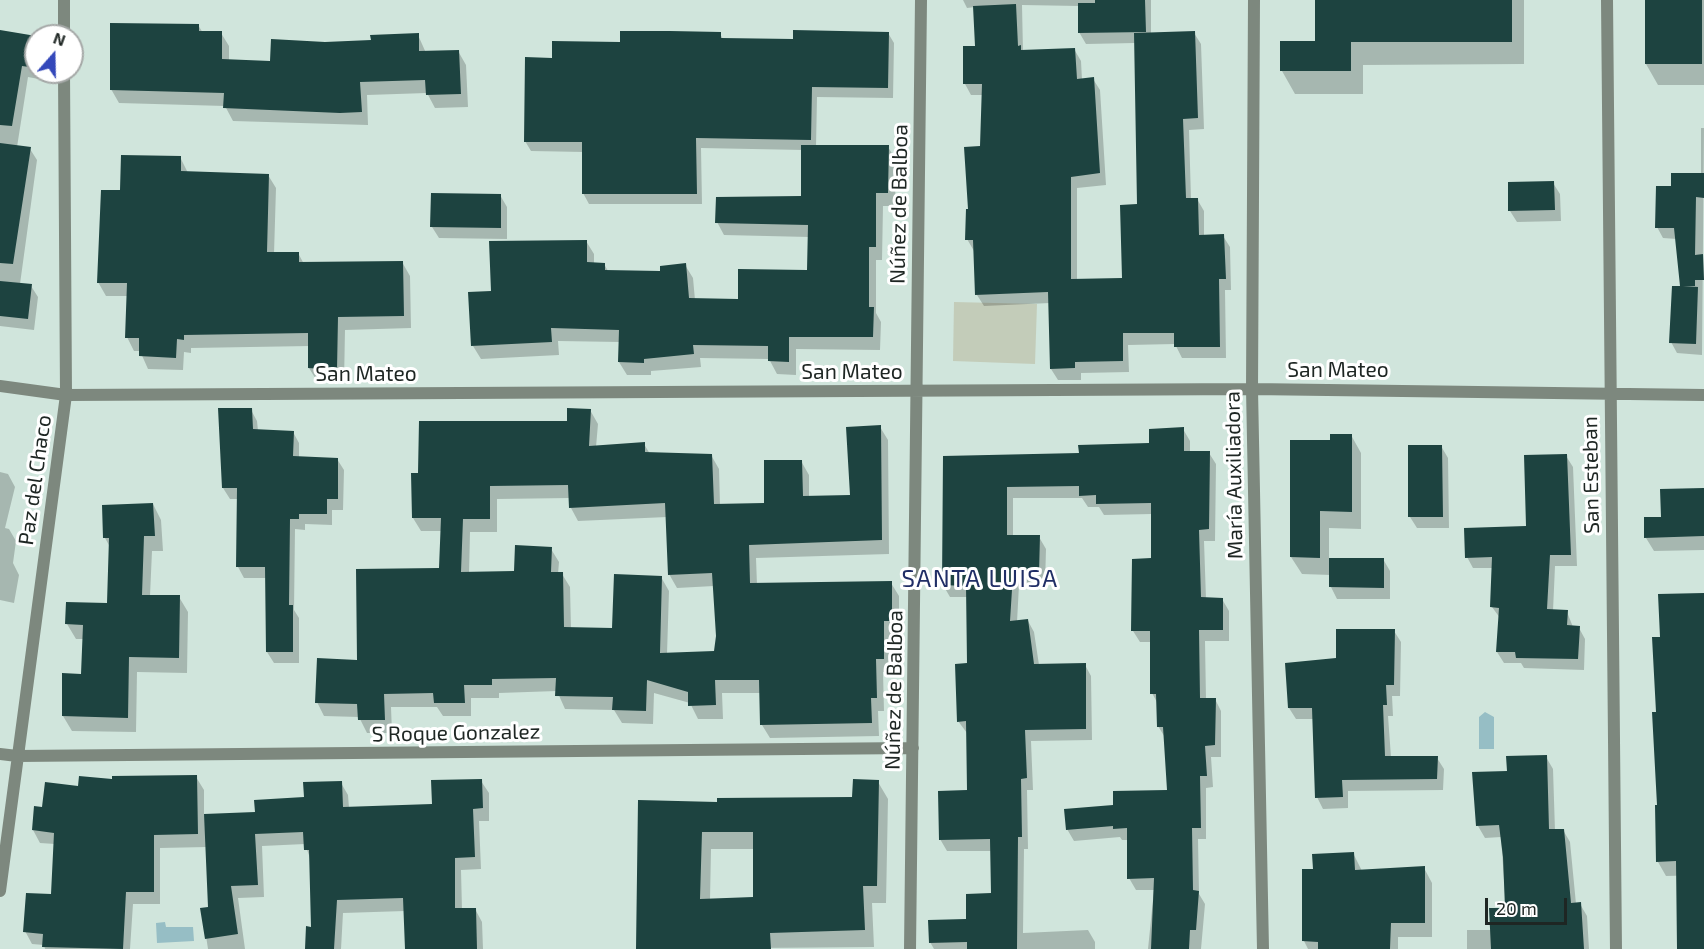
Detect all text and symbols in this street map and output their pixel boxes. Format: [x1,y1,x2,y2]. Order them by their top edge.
north arrow [24,24,84,84]
text: N [51,28,68,49]
street label: Núñez de Balboa [885,124,913,284]
street label: San Mateo [1287,357,1389,383]
street label: San Mateo [801,359,903,385]
street label: San Mateo [315,361,417,387]
street label: María Auxiliadora [1220,391,1248,559]
street label: Paz del Chaco [13,413,57,547]
street label: San Esteban [1577,416,1605,534]
district label: SANTA LUISA [901,565,1059,593]
street label: Núñez de Balboa [880,610,908,770]
street label: S Roque Gonzalez [371,719,541,747]
scale bar [1488,886,1570,924]
text: 20 m [1496,897,1537,919]

